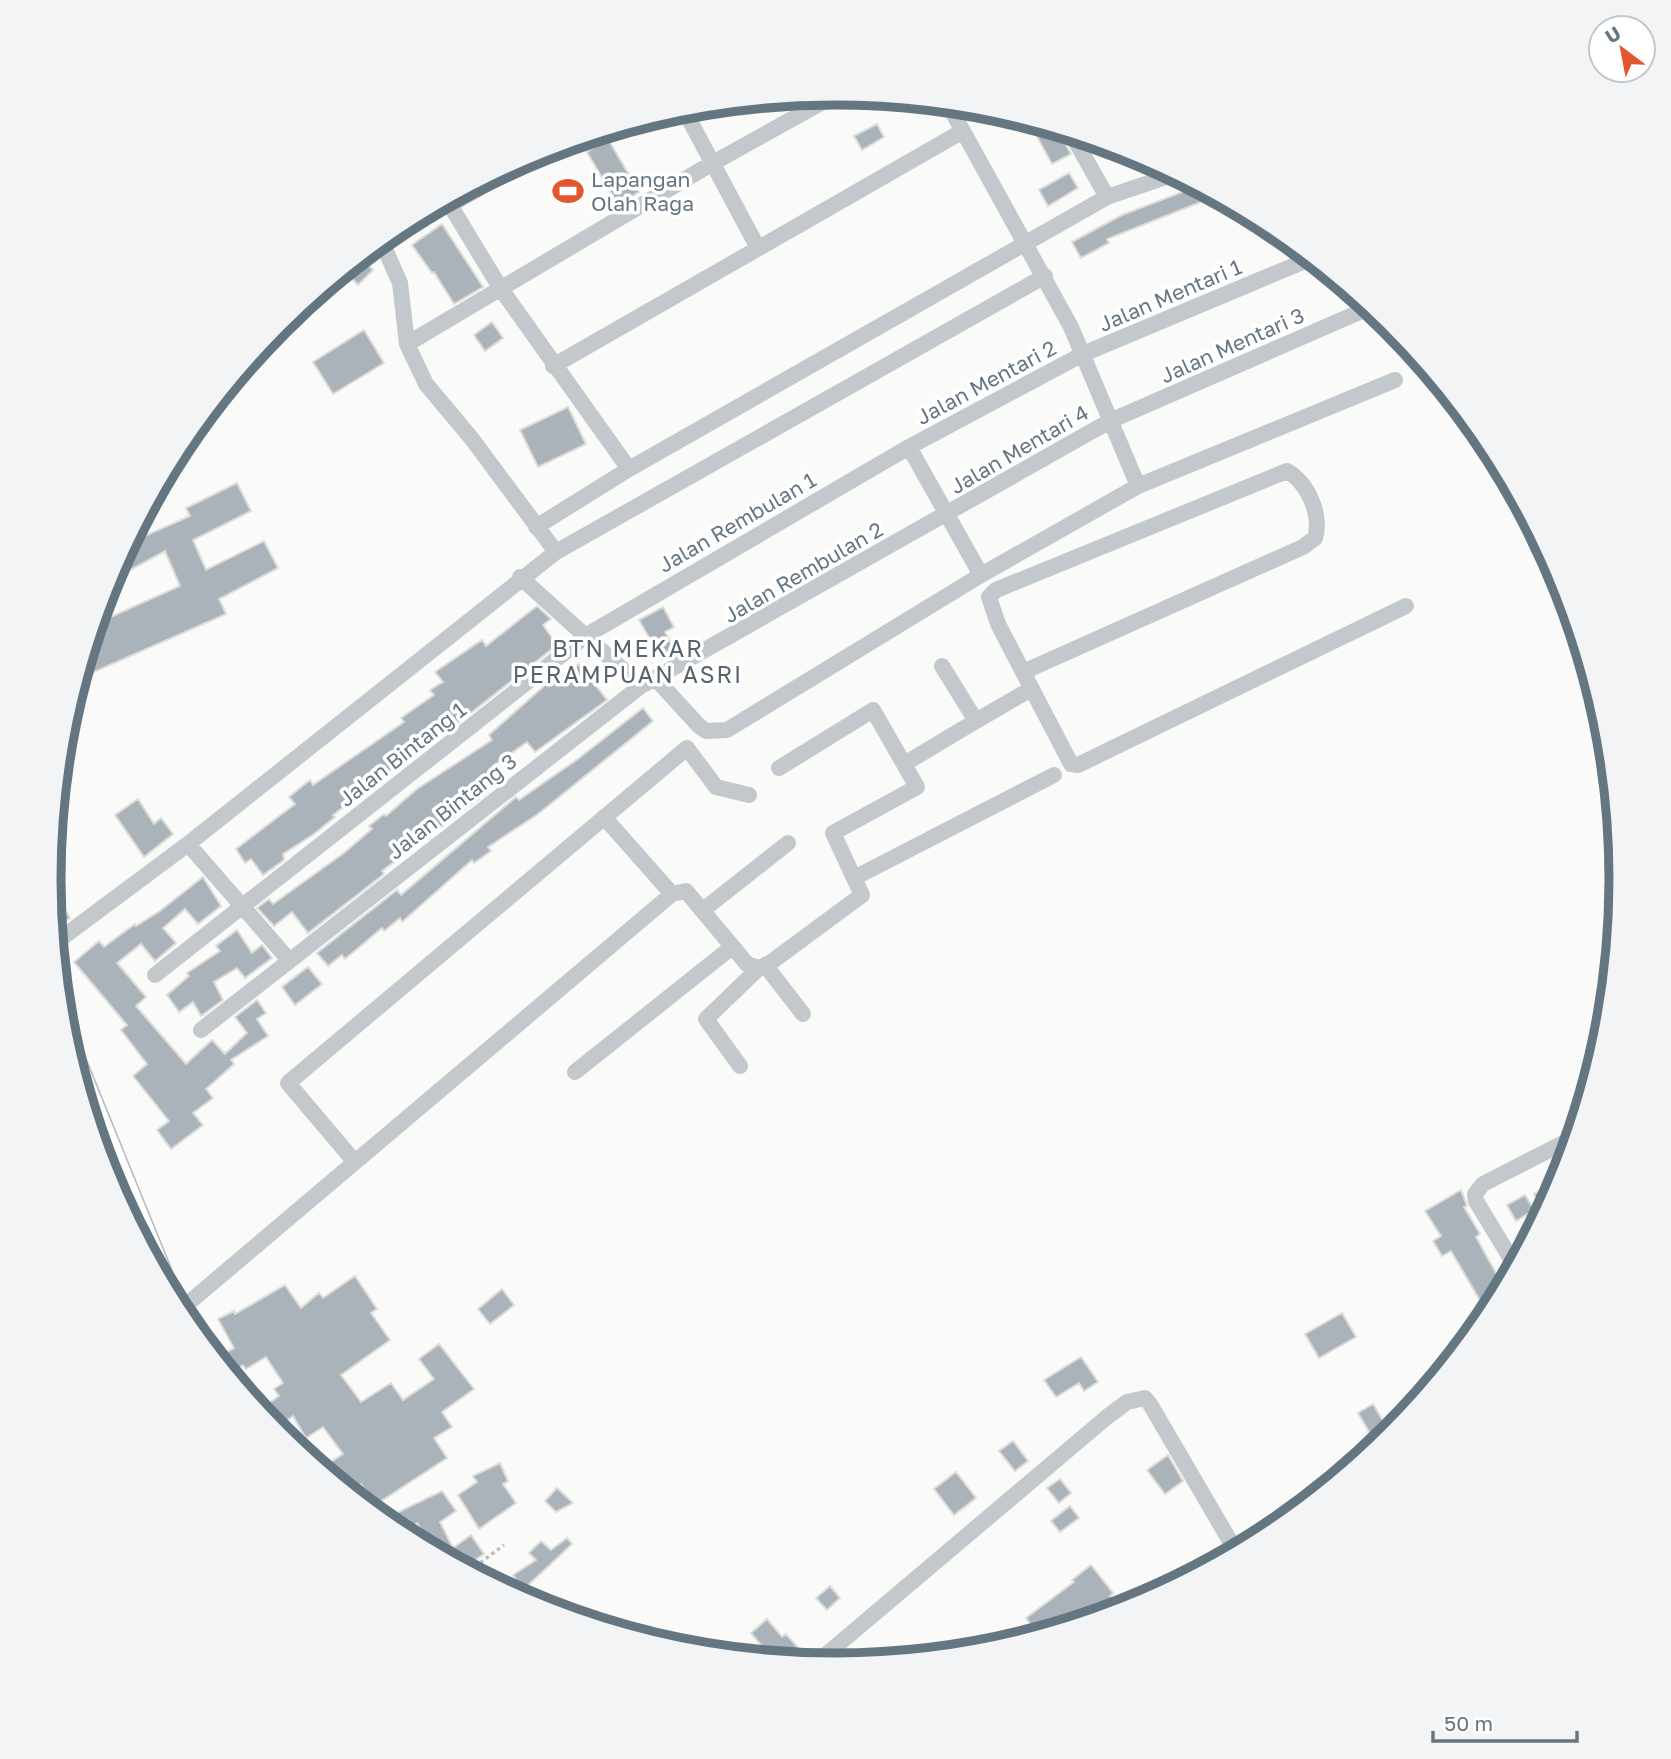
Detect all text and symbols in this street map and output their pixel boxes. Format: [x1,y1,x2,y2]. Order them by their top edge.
north arrow [1587,14,1657,84]
text: U [1601,21,1625,48]
place label: Lapangan Olah Raga [591,166,694,216]
sports icon: Lapangan Olah Raga [551,174,585,208]
street label: Jalan Mentari 1 [1095,253,1245,337]
street label: Jalan Mentari 3 [1156,302,1308,388]
street label: Jalan Mentari 2 [912,334,1060,430]
street label: Jalan Mentari 4 [945,399,1093,499]
street label: Jalan Rembulan 1 [654,466,820,578]
street label: Jalan Rembulan 2 [719,516,887,628]
district label: BTN MEKAR PERAMPUAN ASRI [513,634,743,688]
street label: Jalan Bintang 1 [333,696,471,812]
street label: Jalan Bintang 3 [382,748,522,864]
scale bar [1433,1700,1576,1744]
text: 50 m [1444,1710,1493,1736]

